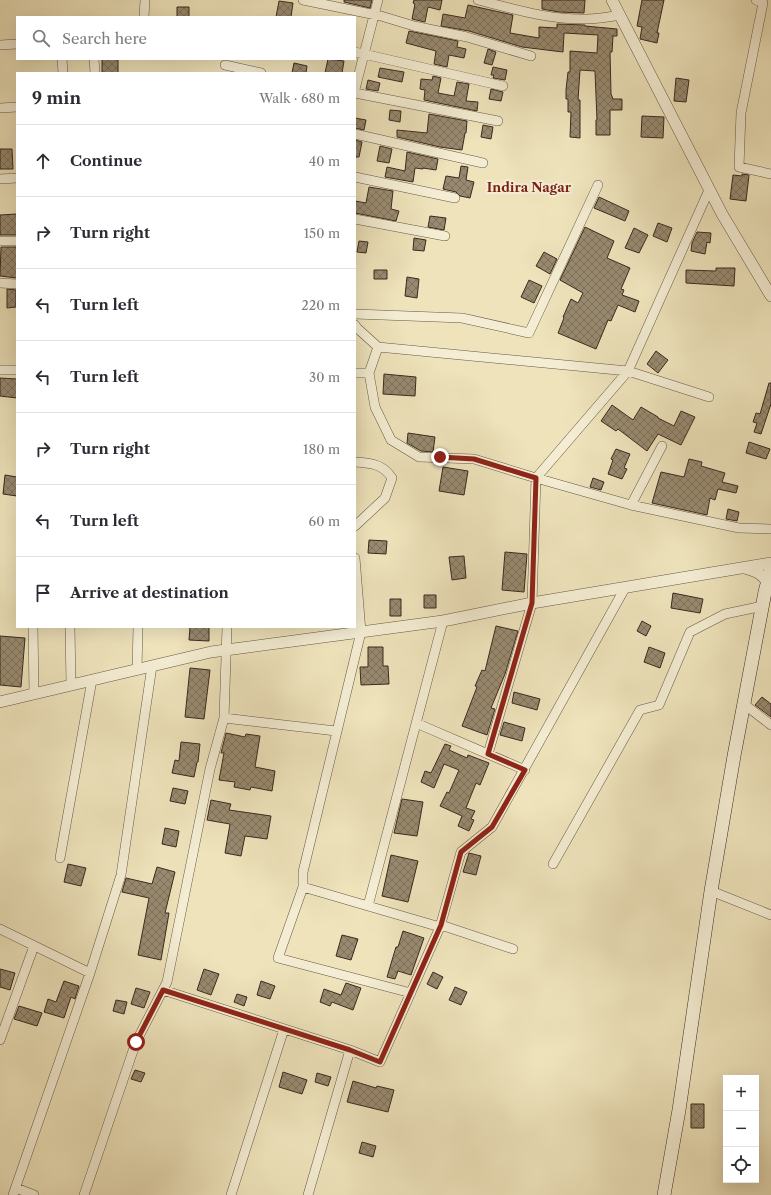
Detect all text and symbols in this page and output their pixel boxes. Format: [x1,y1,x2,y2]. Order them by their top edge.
search box [16,16,356,60]
icon: search [30,27,52,49]
text: Search here [62,29,147,48]
text: 9 min [32,88,81,108]
text: Walk · 680 m [259,90,340,106]
icon: ahead [32,150,54,172]
text: Continue [70,151,142,170]
text: 40 m [309,153,340,169]
district label: Indira Nagar [487,179,572,195]
icon: right [32,222,54,244]
text: Turn right [70,223,150,242]
text: 150 m [304,225,340,241]
icon: left [32,294,54,316]
text: Turn left [70,295,139,314]
text: 220 m [301,297,340,313]
icon: left [32,366,54,388]
text: Turn left [70,367,139,386]
text: 30 m [309,369,340,385]
icon: right [32,438,54,460]
text: Turn right [70,439,150,458]
text: 180 m [303,441,340,457]
route end [431,448,449,466]
icon: left [32,510,54,532]
text: Turn left [70,511,139,530]
text: 60 m [309,513,340,529]
icon: arrive [32,582,54,604]
text: Arrive at destination [70,583,229,602]
route start [127,1033,145,1051]
map controls [723,1075,759,1183]
button: + [723,1075,759,1111]
button: − [723,1111,759,1147]
button: locate [723,1147,759,1183]

